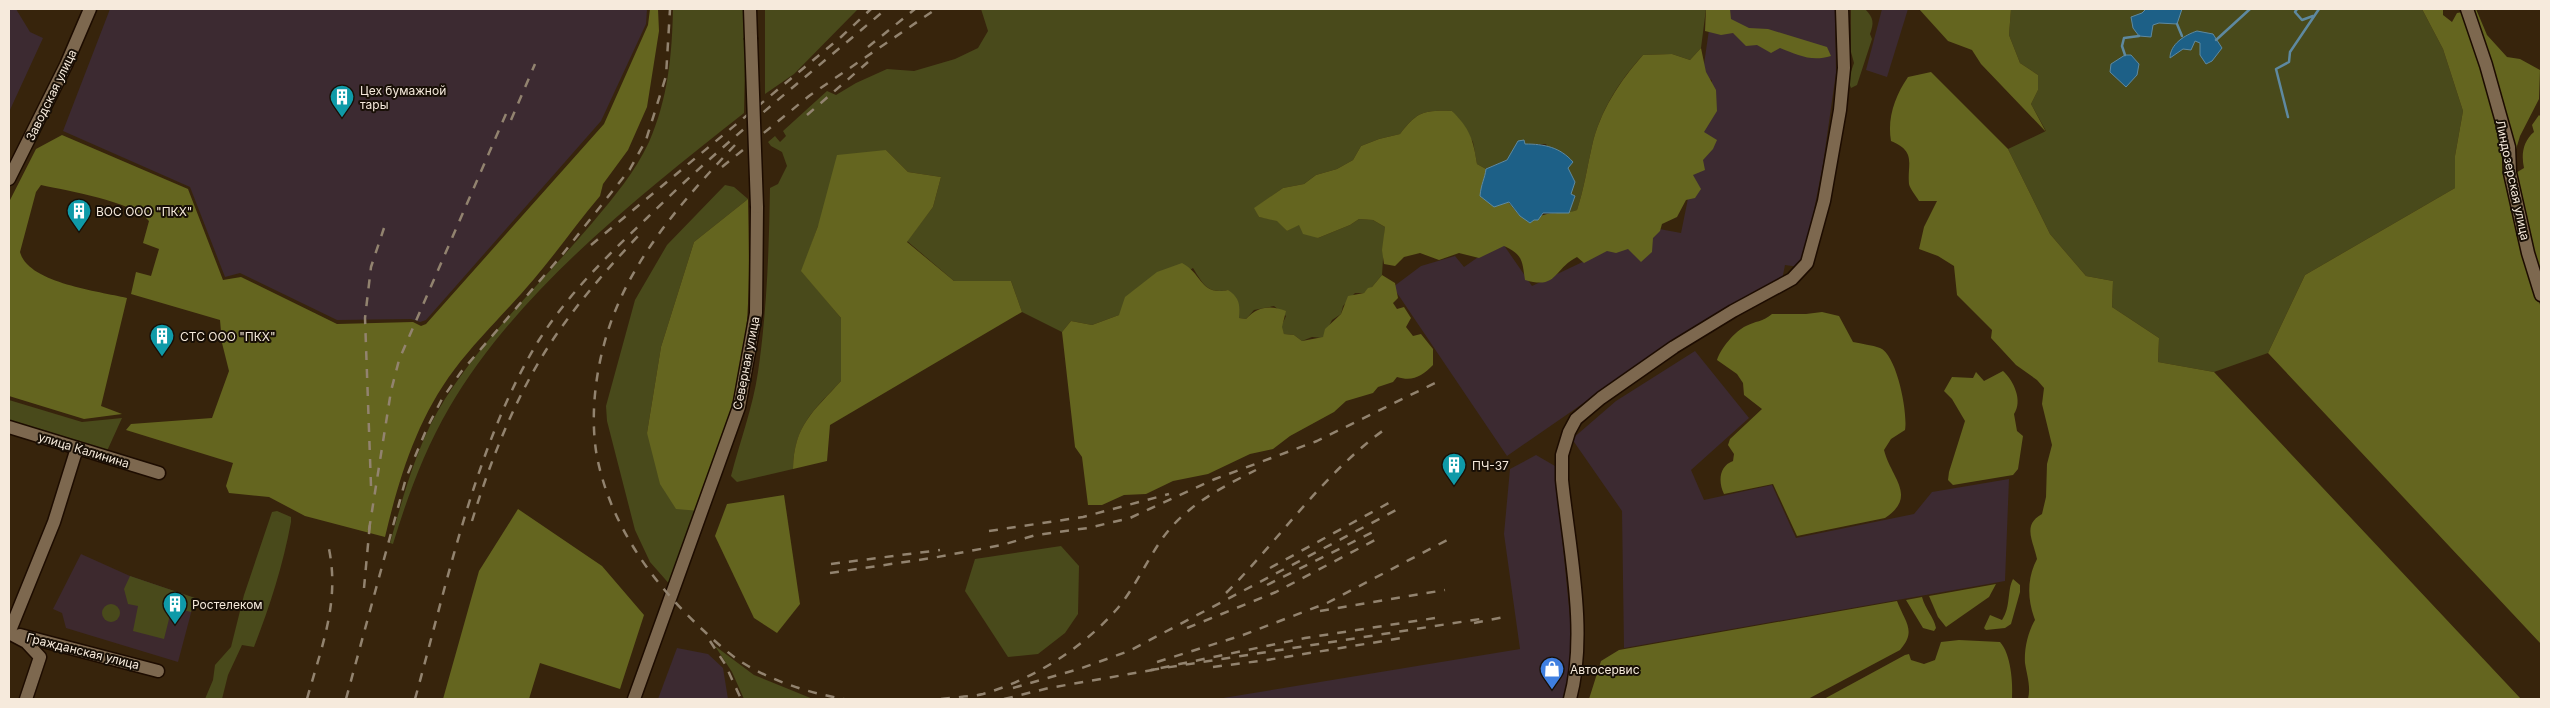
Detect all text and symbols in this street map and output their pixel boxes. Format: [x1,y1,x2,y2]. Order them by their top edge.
street label: Заводская улица [22,47,80,143]
place label: Цех бумажной тары [360,83,446,112]
building icon: Цех бумажной тары [329,84,355,118]
street label: Линдозерская улица [2493,119,2533,241]
building icon: ВОС ООО "ПКХ" [66,198,92,232]
place label: ВОС ООО "ПКХ" [96,204,192,219]
street label: Северная улица [730,315,762,411]
building icon: СТС ООО "ПКХ" [149,323,175,357]
place label: СТС ООО "ПКХ" [180,329,276,344]
street label: улица Калинина [37,429,131,471]
building icon: ПЧ-37 [1441,452,1467,486]
place label: ПЧ-37 [1472,458,1509,473]
building icon: Ростелеком [162,591,188,625]
place label: Ростелеком [192,597,263,612]
street label: Гражданская улица [25,630,141,672]
shop icon: Автосервис [1539,656,1565,690]
place label: Автосервис [1570,662,1640,677]

